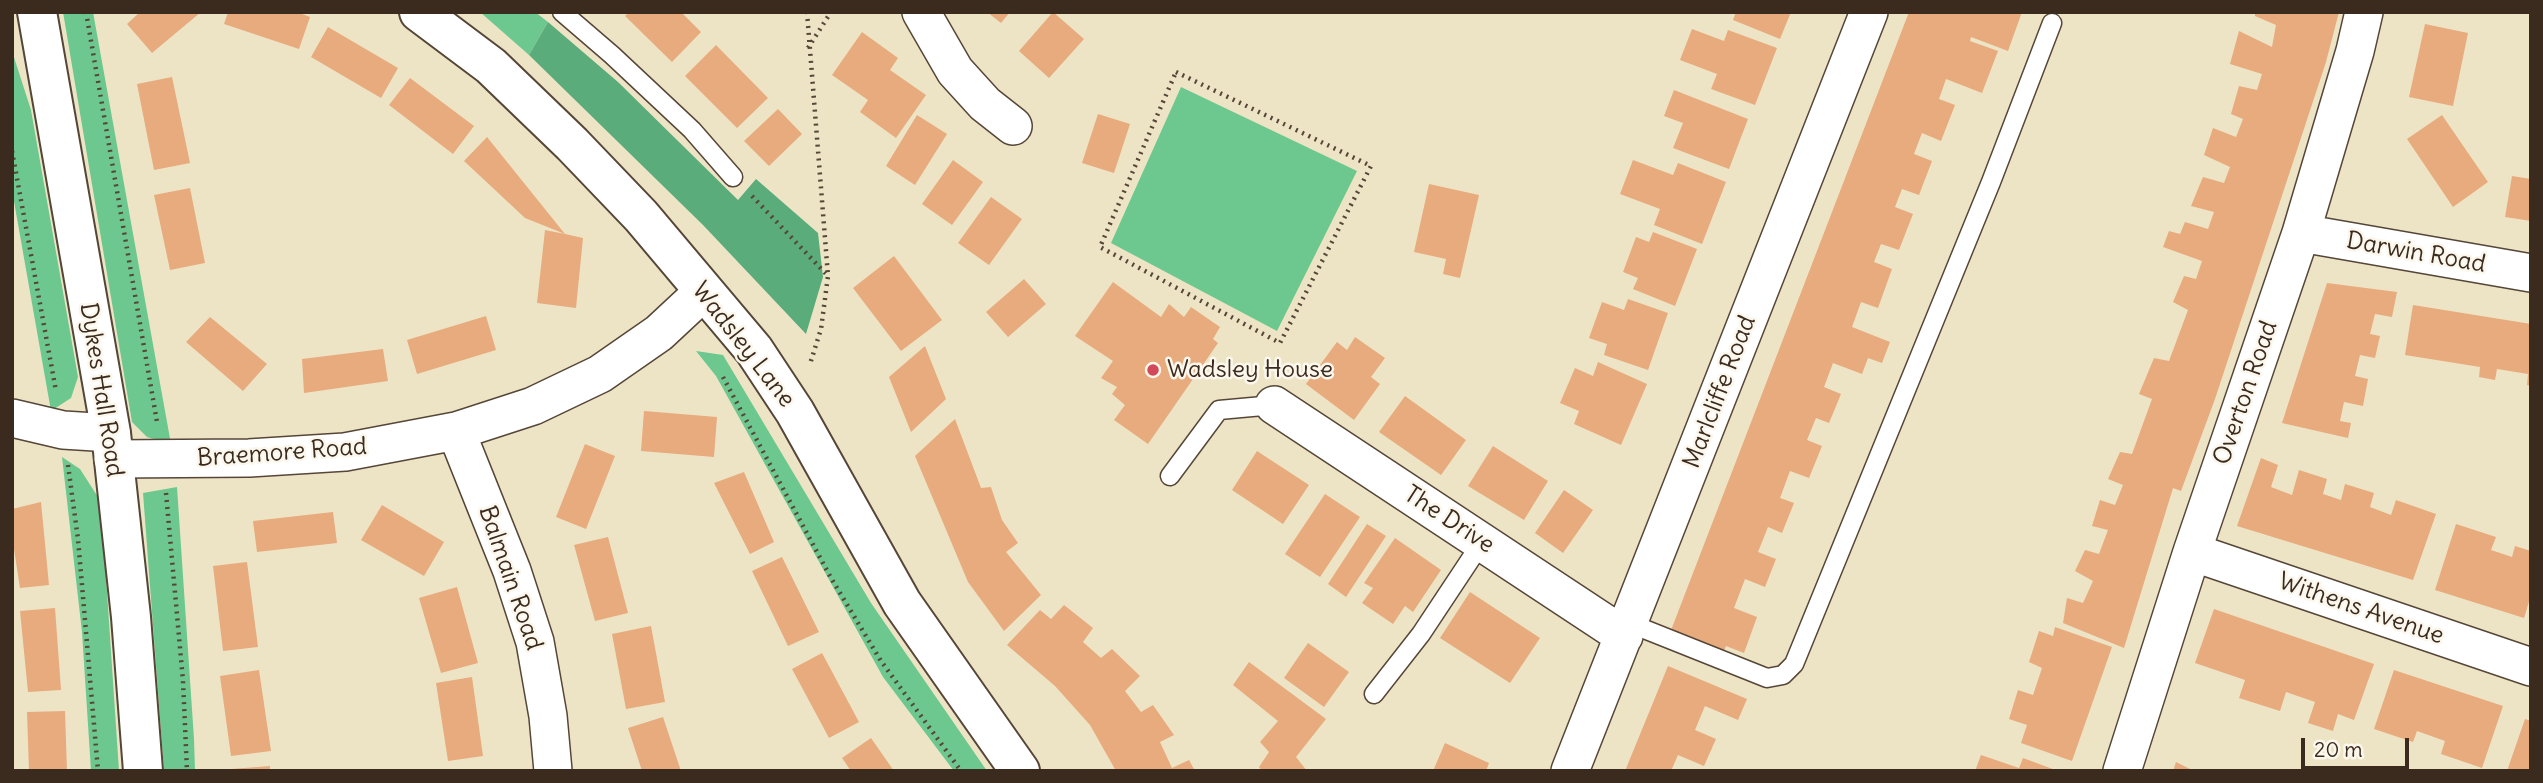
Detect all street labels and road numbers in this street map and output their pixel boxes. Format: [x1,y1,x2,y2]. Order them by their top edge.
street label: Darwin Road [2344,227,2488,279]
street label: Wadsley Lane [685,277,801,413]
street label: Dykes Hall Road [73,301,129,479]
street label: Marlcliffe Road [1678,312,1762,472]
street label: Overton Road [2208,317,2284,469]
street label: Braemore Road [196,433,368,473]
street label: The Drive [1398,480,1500,560]
street label: Balmain Road [472,502,548,654]
street label: Withens Avenue [2275,567,2447,651]

